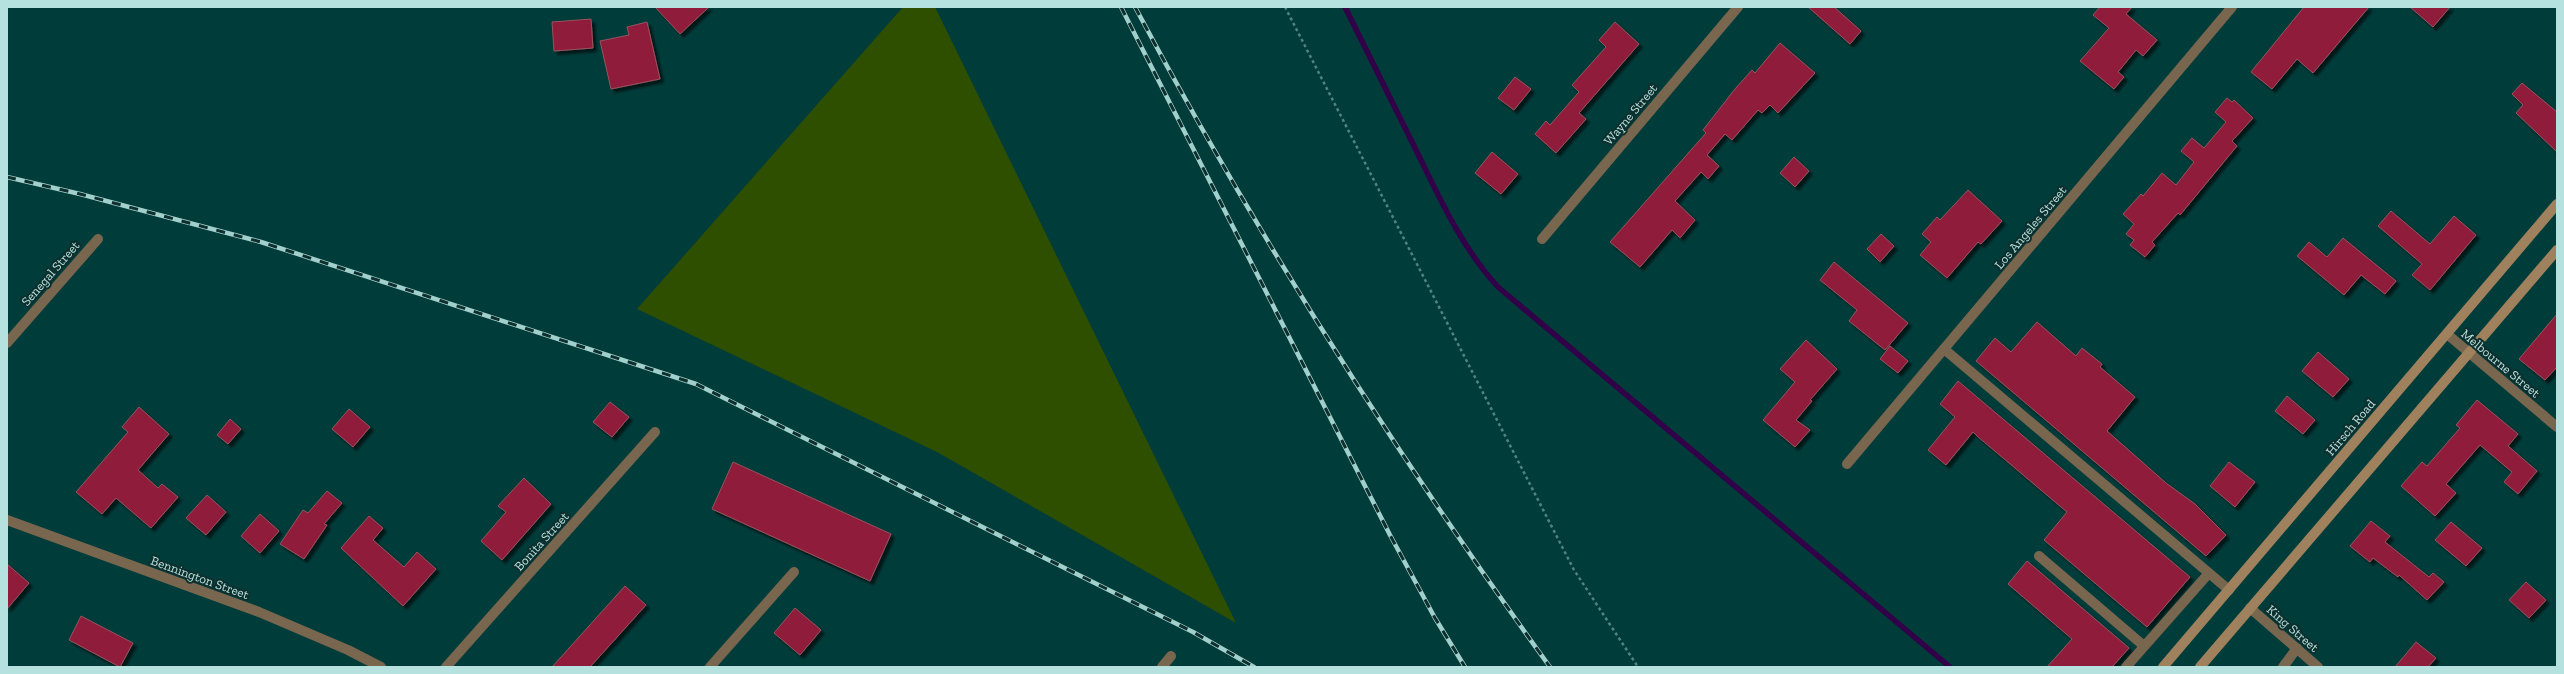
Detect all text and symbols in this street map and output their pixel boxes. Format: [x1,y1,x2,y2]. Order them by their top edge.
street label: Wayne Street [1601,81,1660,148]
street label: Los Angeles Street [1991,183,2070,272]
street label: Senegal Street [18,238,83,309]
street label: Melbourne Street [2458,326,2543,401]
street label: Hirsch Road [2323,396,2378,458]
street label: Bonita Street [511,509,572,574]
street label: Bennington Street [149,553,251,602]
street label: King Street [2264,602,2322,655]

